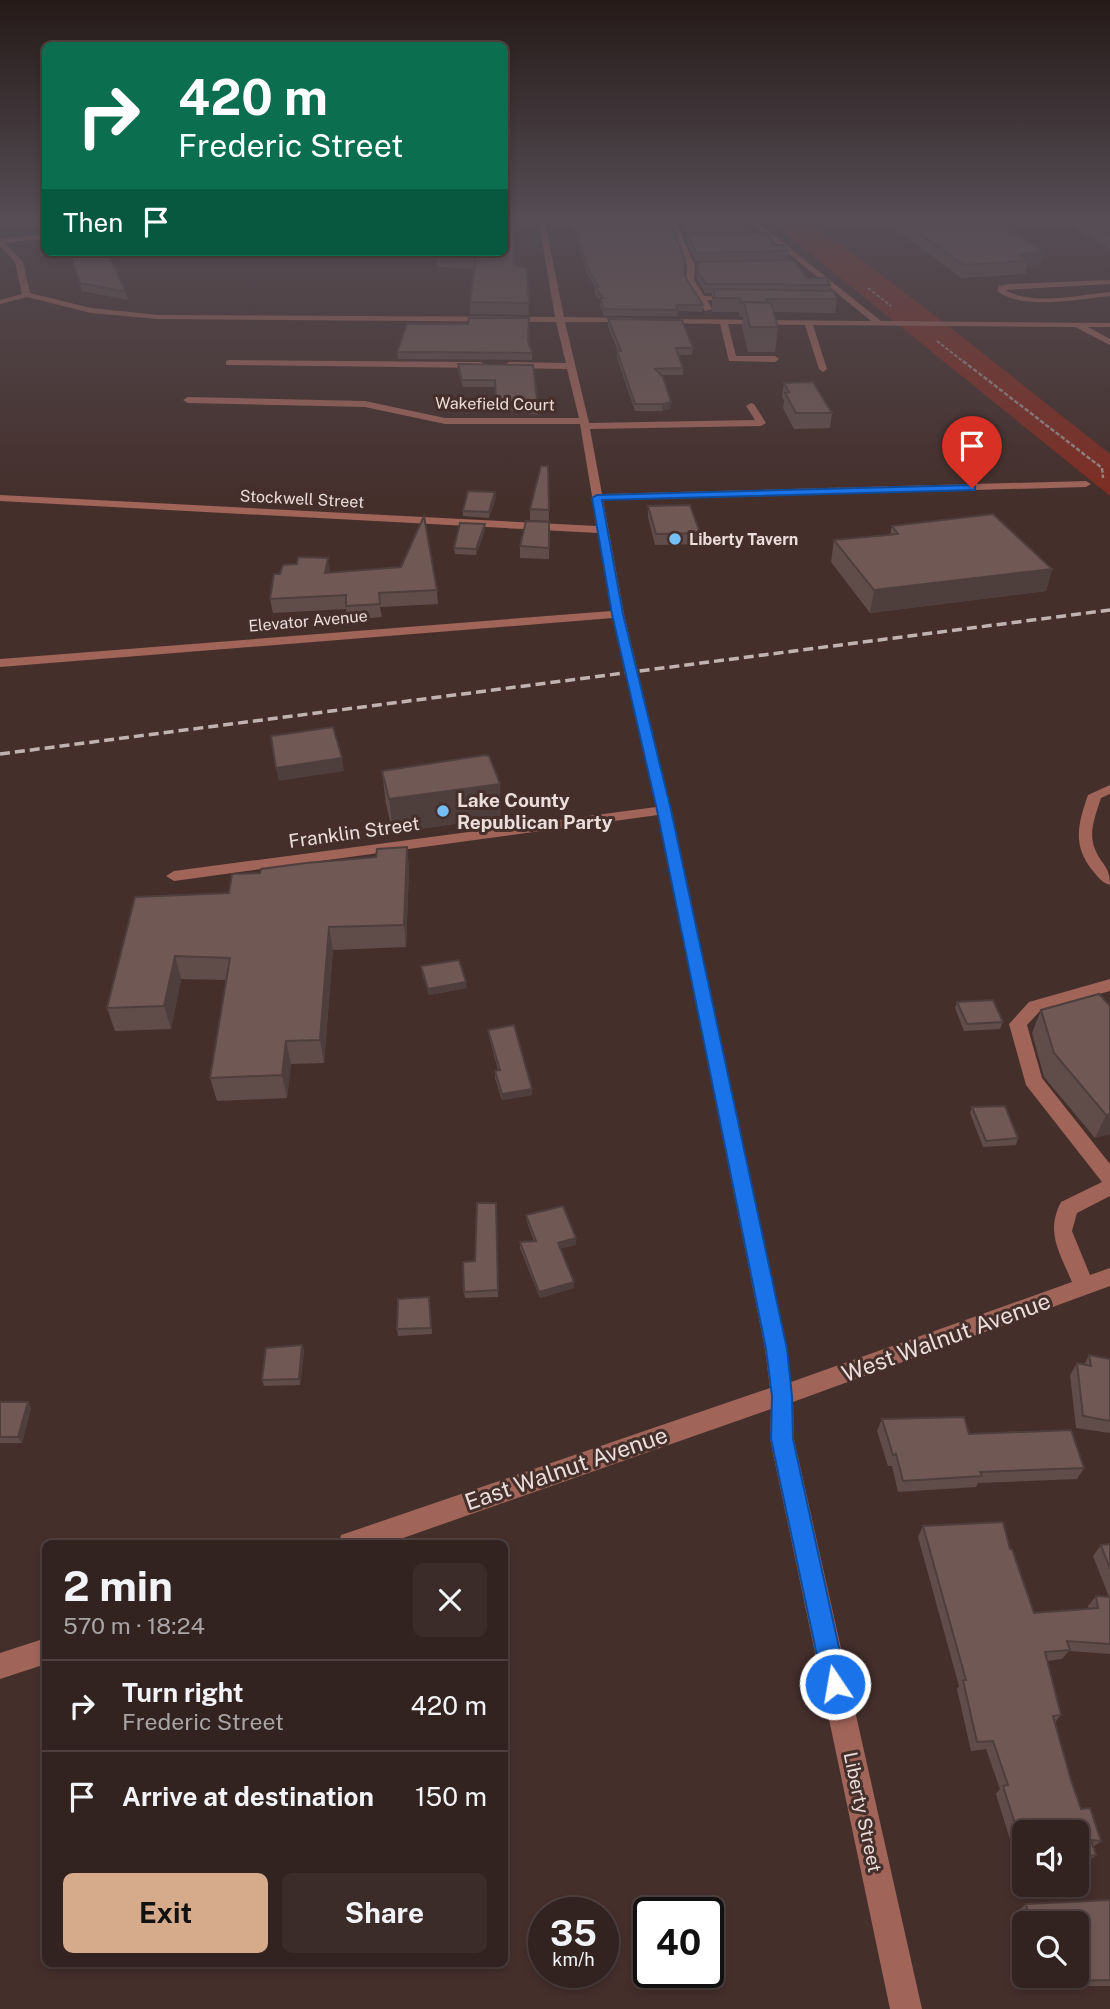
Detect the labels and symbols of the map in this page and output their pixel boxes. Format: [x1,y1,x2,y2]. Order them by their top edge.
street label: Wakefield Court [435,393,555,415]
pin [942,416,1002,488]
street label: Stockwell Street [239,486,365,512]
place label: Liberty Tavern [689,530,798,549]
marker: Liberty Tavern [667,531,683,547]
street label: Elevator Avenue [248,606,368,636]
place label: Lake County Republican Party [457,789,613,833]
marker: Lake County Republican Party [435,803,451,819]
street label: Franklin Street [287,812,421,852]
street label: West Walnut Avenue [838,1287,1054,1387]
street label: East Walnut Avenue [461,1421,671,1515]
position arrow [798,1647,872,1721]
street label: Liberty Street [839,1750,887,1874]
speed limit sign: 40 [633,1897,724,1988]

